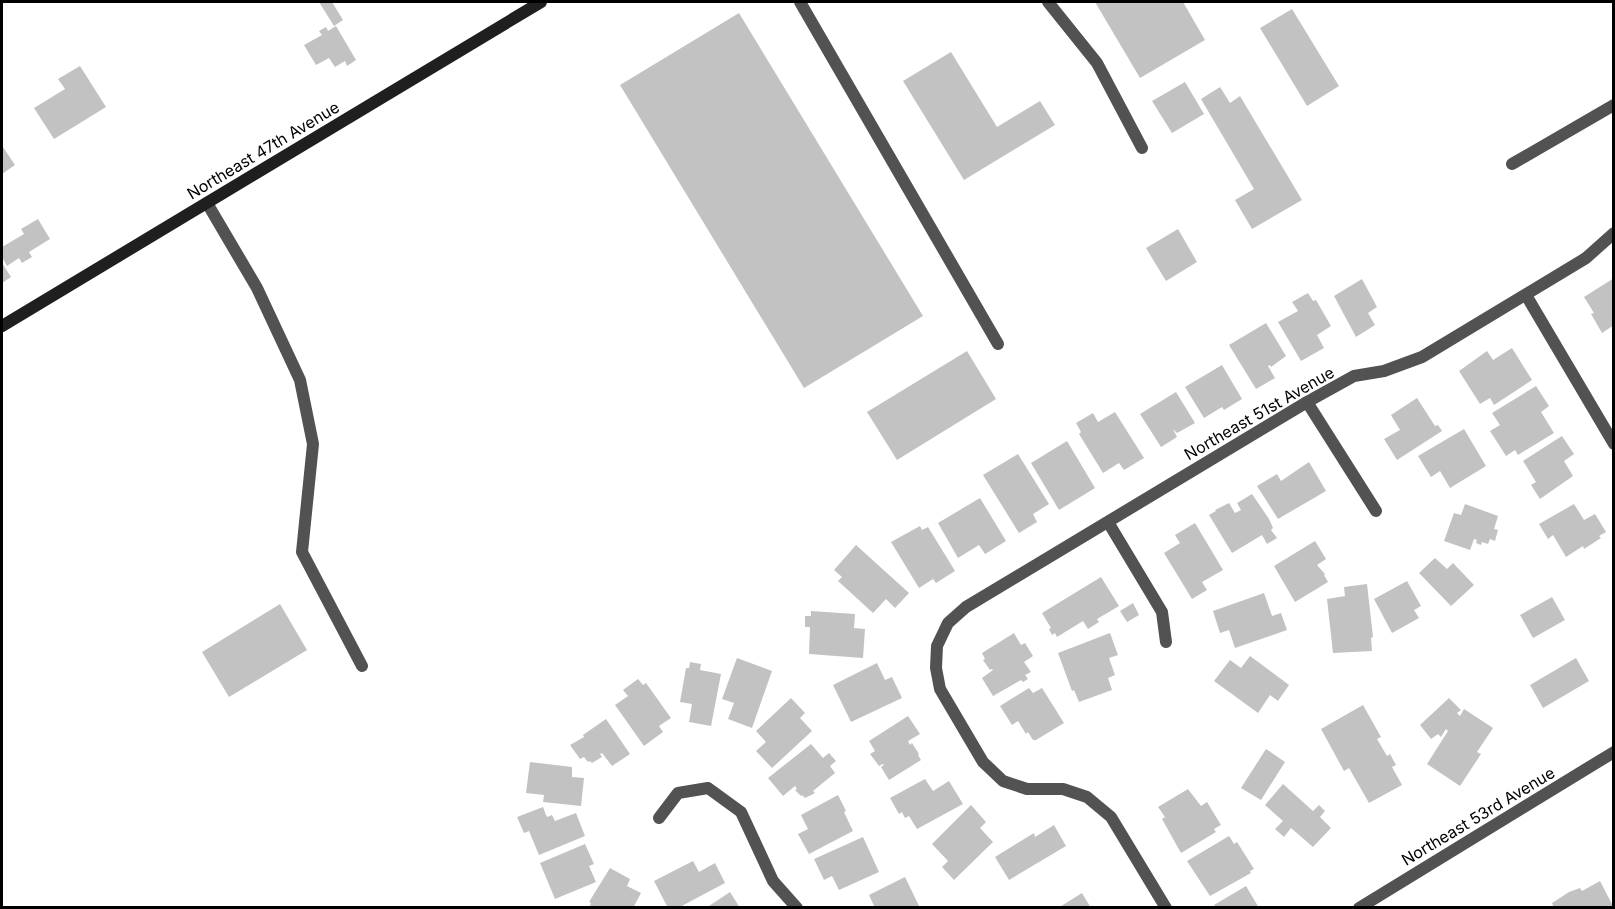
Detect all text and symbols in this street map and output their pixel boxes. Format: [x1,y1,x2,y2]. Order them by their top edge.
street label: Northeast 47th Avenue [183,97,343,203]
street label: Northeast 51st Avenue [1180,362,1338,464]
street label: Northeast 53rd Avenue [1398,762,1558,870]

